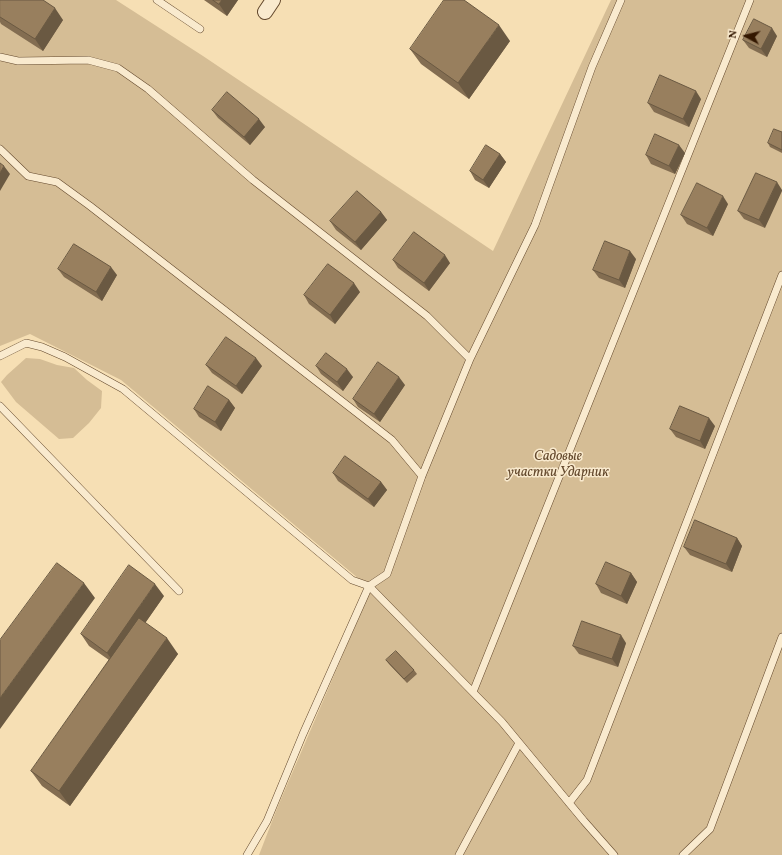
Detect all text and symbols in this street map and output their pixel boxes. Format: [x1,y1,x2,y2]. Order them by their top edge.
north arrow [726,16,766,56]
text: N [726,30,742,39]
park label: Садовые участки Ударник [508,449,608,482]

